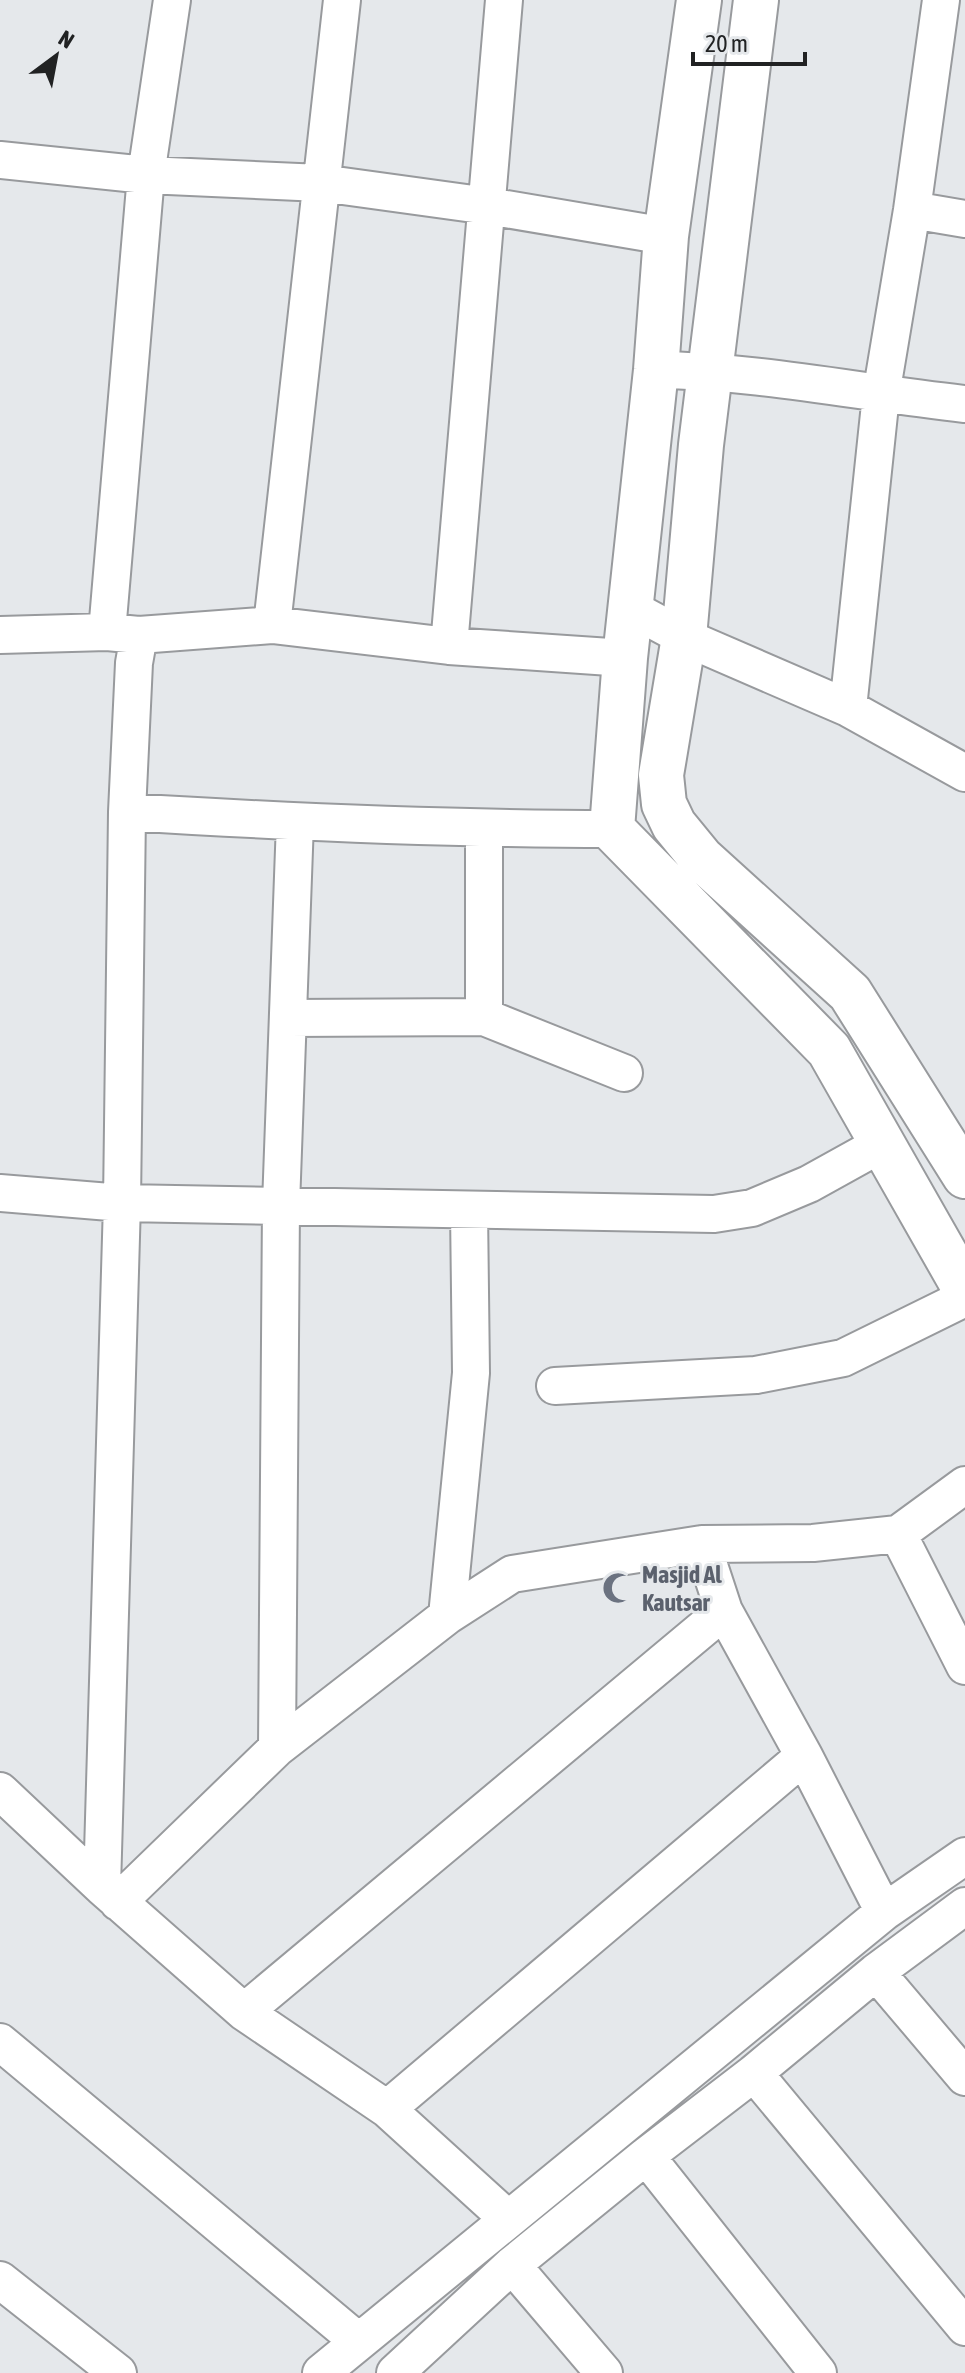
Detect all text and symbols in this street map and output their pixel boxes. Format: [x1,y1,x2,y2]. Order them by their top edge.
north arrow [16,16,96,96]
scale bar [693,16,805,66]
text: N [54,25,79,54]
text: 20 m [705,30,748,57]
place label: Masjid Al Kautsar [642,1561,722,1616]
mosque icon: Masjid Al Kautsar [601,1571,635,1605]

